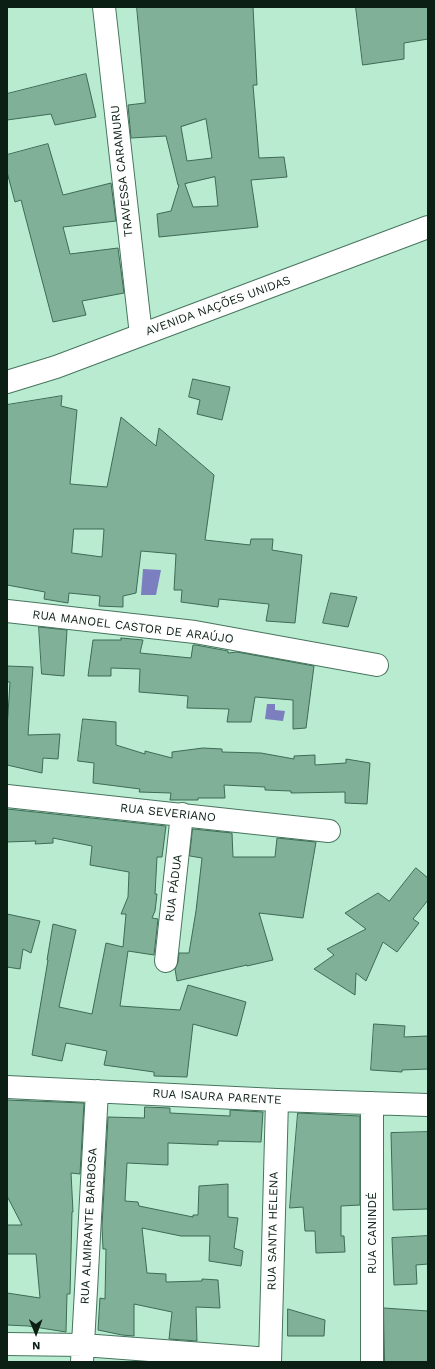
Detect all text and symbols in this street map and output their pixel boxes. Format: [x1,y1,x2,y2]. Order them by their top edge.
street label: TRAVESSA CARAMURU [108,104,136,238]
street label: AVENIDA NAÇÕES UNIDAS [144,273,292,339]
street label: RUA MANOEL CASTOR DE ARAÚJO [32,608,234,646]
street label: RUA SEVERIANO [119,801,217,825]
street label: RUA PÁDUA [163,854,185,922]
street label: RUA ISAURA PARENTE [152,1086,282,1108]
street label: RUA ALMIRANTE BARBOSA [78,1147,100,1305]
street label: RUA SANTA HELENA [265,1172,281,1290]
street label: RUA CANINDÉ [365,1192,379,1274]
north arrow [16,1313,56,1353]
text: N [32,1339,40,1352]

